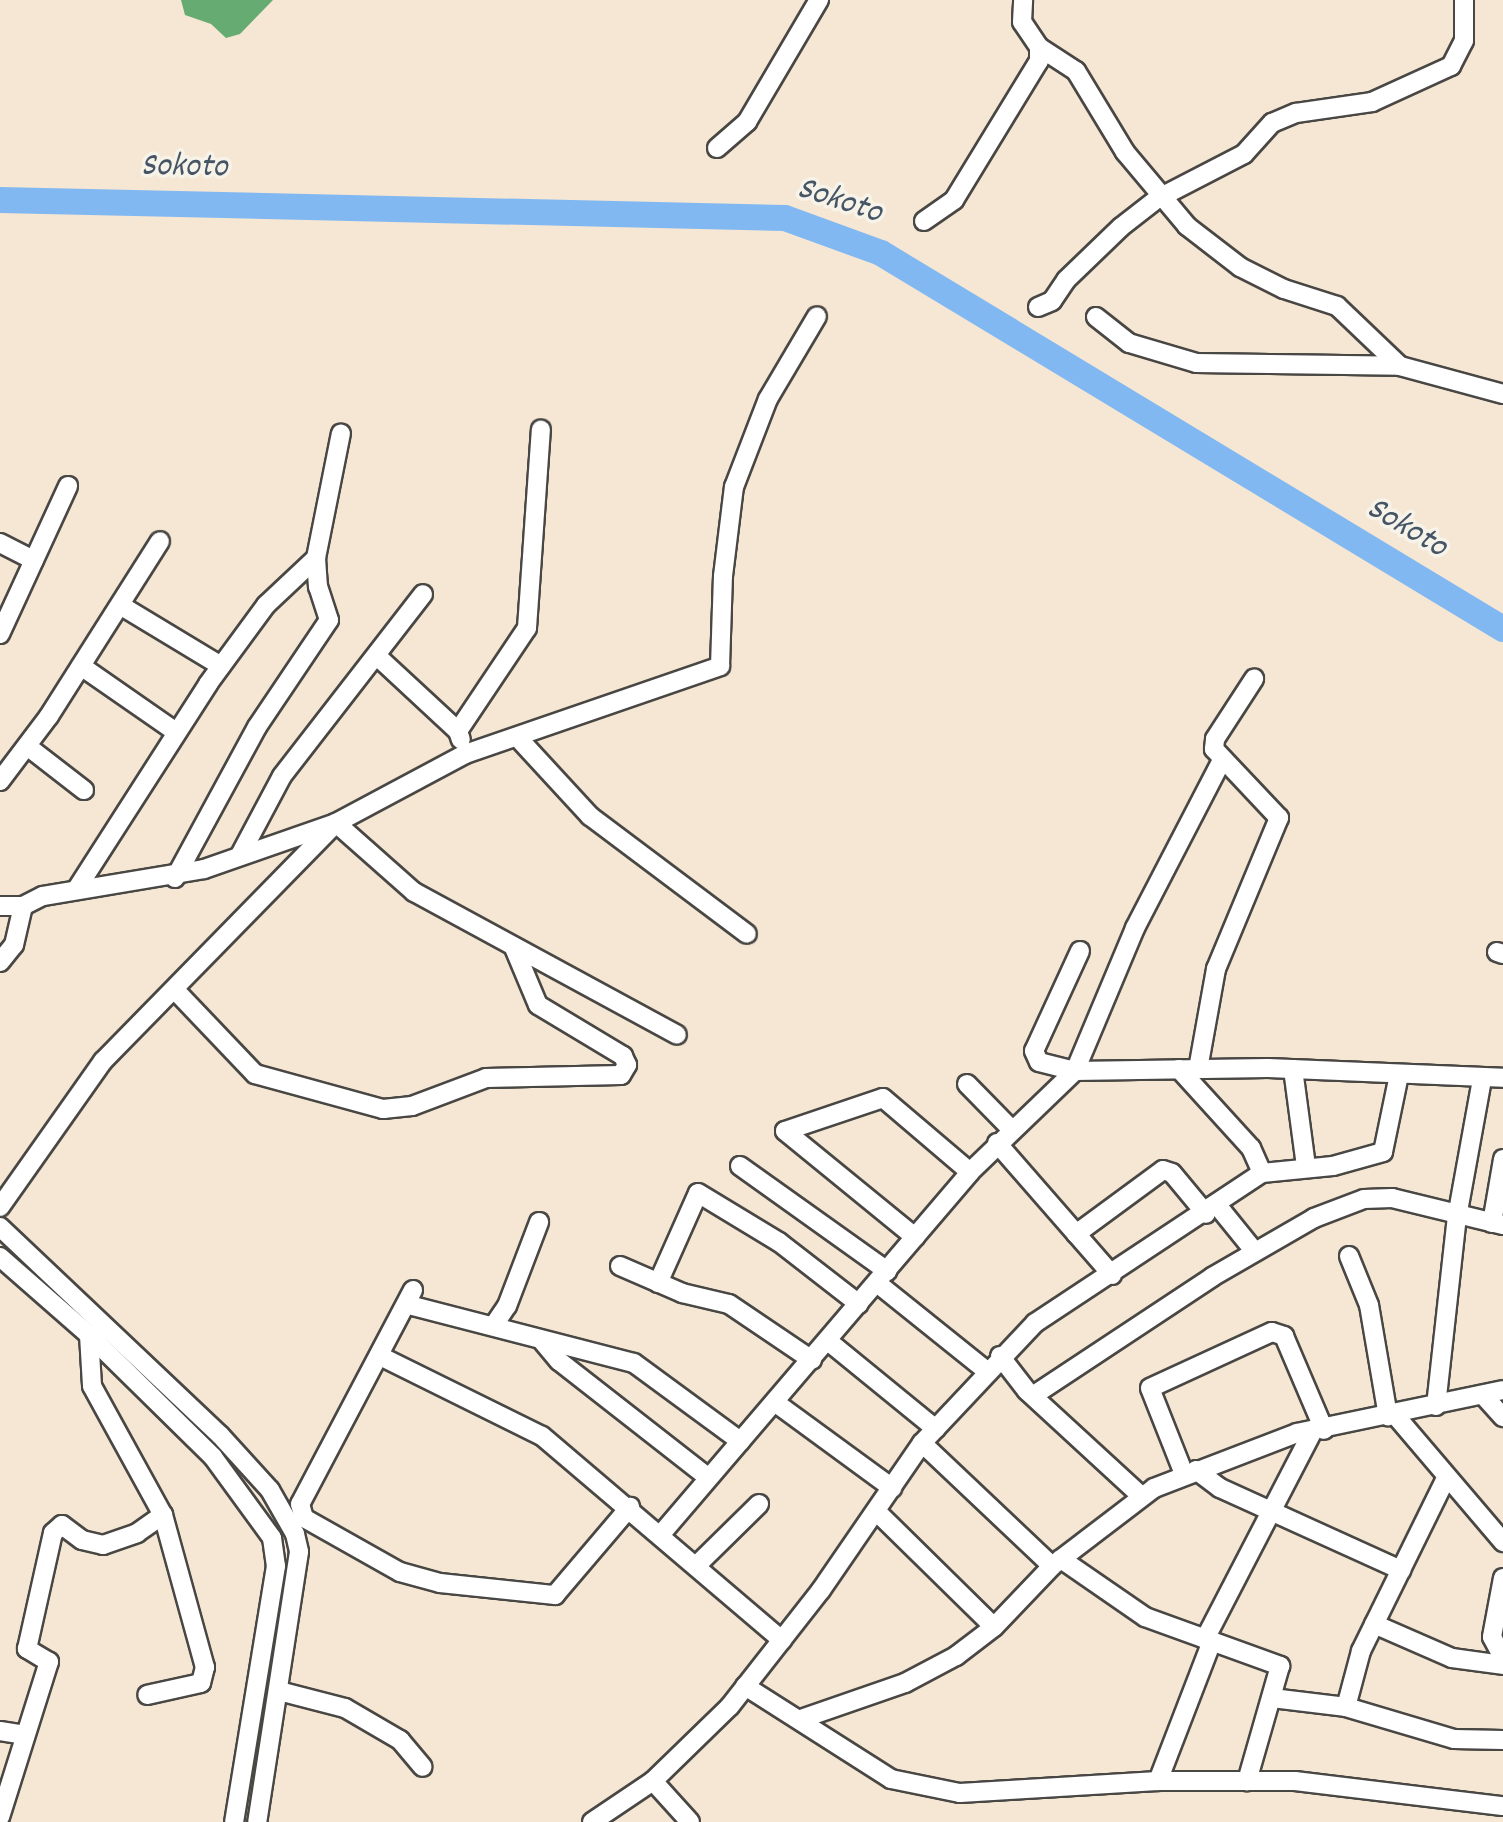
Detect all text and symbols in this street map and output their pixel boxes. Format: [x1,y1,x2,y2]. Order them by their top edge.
water label: Sokoto [140,147,228,189]
water label: Sokoto [791,169,887,235]
water label: Sokoto [1358,489,1454,569]

